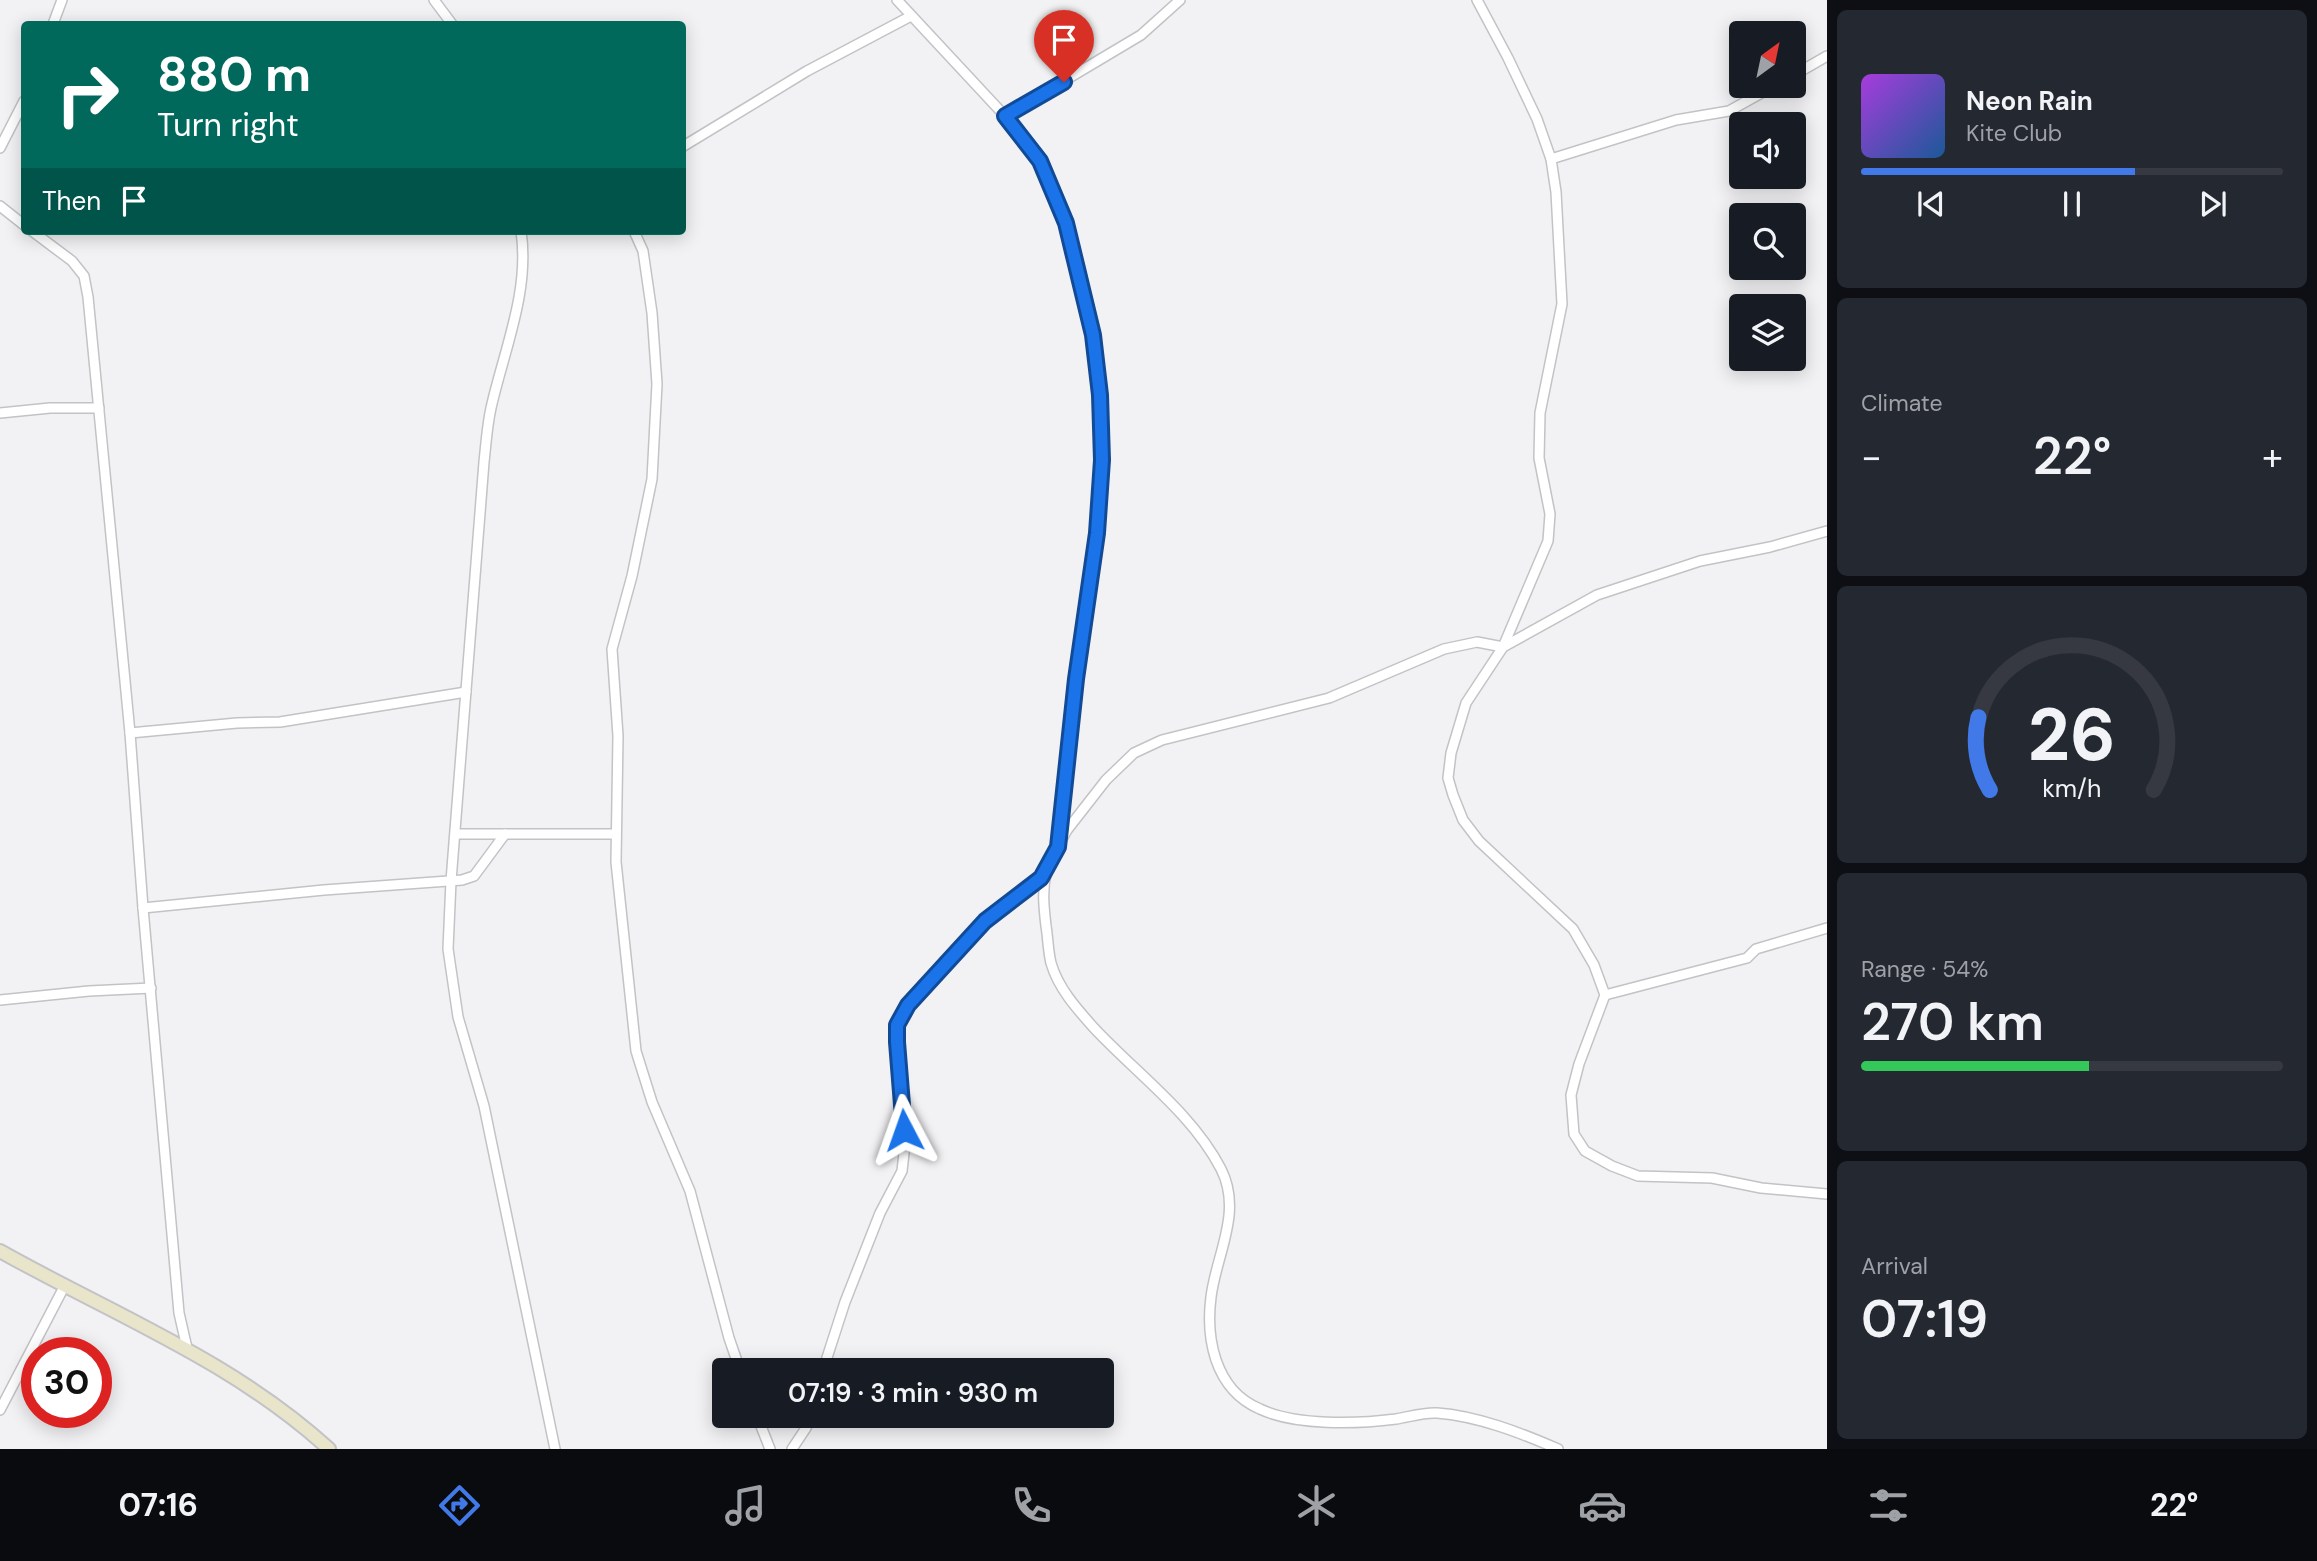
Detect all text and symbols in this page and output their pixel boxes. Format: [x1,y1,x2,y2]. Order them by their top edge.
pin [1034,10,1094,82]
icon: arrive [1045,21,1083,59]
north arrow [1729,21,1806,98]
map controls [1729,21,1806,371]
text: 880 m [157,42,311,106]
icon: right [42,49,133,140]
text: Neon Rain [1966,84,2093,118]
text: Turn right [157,104,299,146]
button: sound [1729,112,1806,189]
text: Kite Club [1966,118,2062,148]
icon: arrive [115,182,153,220]
text: Then [42,184,101,218]
icon: previous [1912,185,1950,223]
icon: pause [2053,185,2091,223]
icon: next [2194,185,2232,223]
button: search [1729,203,1806,280]
button: layers [1729,294,1806,371]
text: Climate [1861,388,1943,418]
text: 22° [2033,422,2111,490]
text: − [1861,432,1882,482]
text: + [2262,432,2283,482]
text: 26 [2028,689,2116,784]
text: km/h [2042,772,2102,805]
text: Range · 54% [1861,954,1988,984]
text: 270 km [1861,988,2044,1056]
position arrow [867,1093,941,1167]
text: Arrival [1861,1251,1928,1281]
text: 07:19 [1861,1285,1988,1353]
speed limit sign: 30 [21,1337,112,1428]
text: 07:19 · 3 min · 930 m [788,1376,1038,1410]
icon: directions [435,1481,484,1530]
icon: music [721,1481,770,1530]
icon: phone [1007,1481,1056,1530]
icon: climate [1292,1481,1341,1530]
icon: car [1578,1481,1627,1530]
icon: filters [1864,1481,1913,1530]
text: 07:16 [118,1484,198,1526]
text: 22° [2150,1484,2198,1526]

